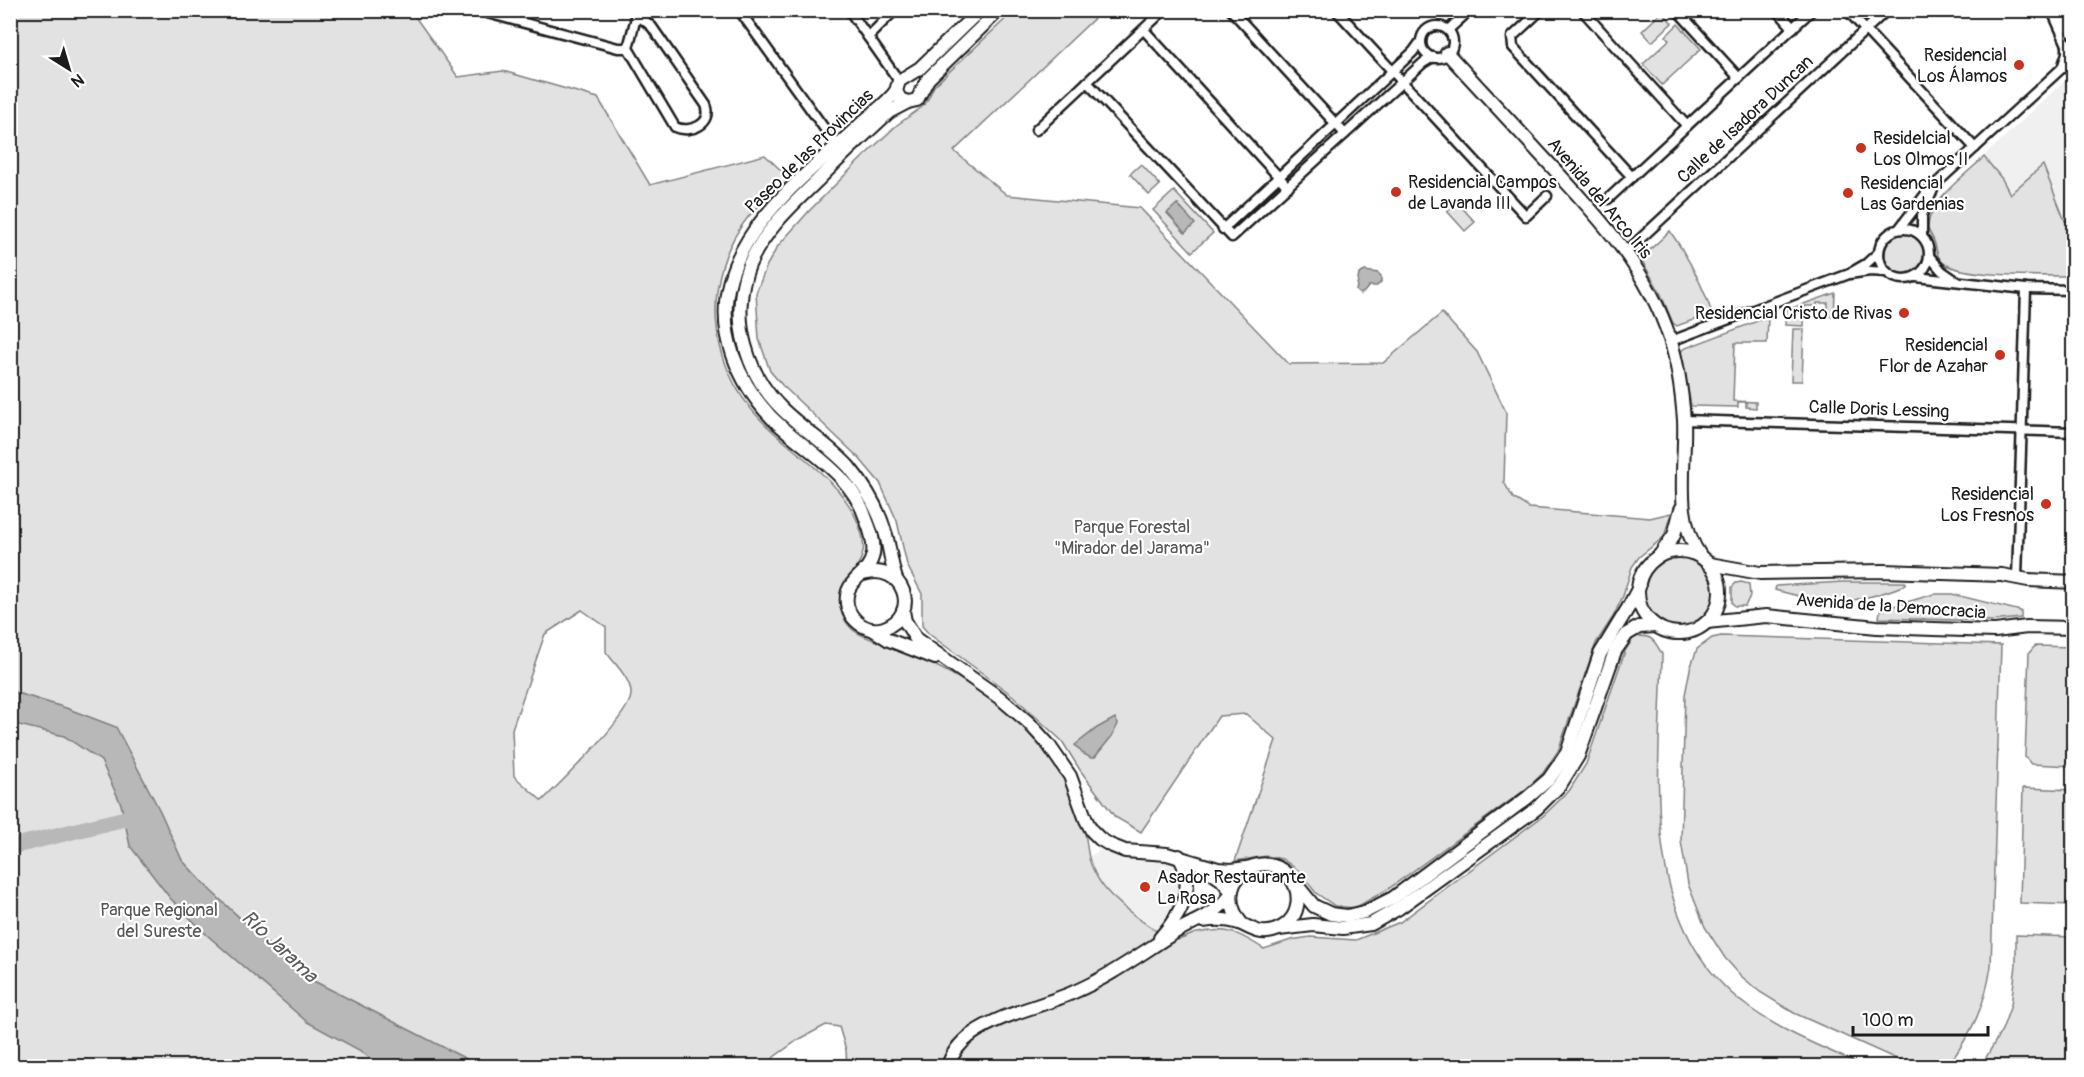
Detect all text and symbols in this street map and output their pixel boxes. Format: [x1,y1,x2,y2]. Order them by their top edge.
north arrow [39,39,99,99]
place label: Residencial Los Álamos [1917,44,2007,88]
street label: Calle de Isadora Duncan [1672,50,1818,189]
marker: Residencial Los Álamos [2012,58,2026,72]
text: N [67,69,88,92]
street label: Paseo de las Provincias [740,84,878,219]
place label: Residelcial Los Olmos II [1873,127,1968,171]
street label: Avenida del Arco Iris [1542,133,1657,264]
marker: Residelcial Los Olmos II [1854,141,1868,155]
place label: Residencial Campos de Lavanda III [1408,171,1557,215]
place label: Residencial Las Gardenias [1860,172,1964,216]
marker: Residencial Campos de Lavanda III [1389,185,1403,199]
marker: Residencial Las Gardenias [1841,186,1855,200]
place label: Residencial Cristo de Rivas [1695,302,1892,325]
marker: Residencial Cristo de Rivas [1897,306,1911,320]
place label: Residencial Flor de Azahar [1879,334,1989,378]
marker: Residencial Flor de Azahar [1993,348,2007,362]
street label: Calle Doris Lessing [1808,396,1950,423]
place label: Residencial Los Fresnos [1940,483,2034,527]
marker: Residencial Los Fresnos [2039,497,2053,511]
park label: Parque Forestal "Mirador del Jarama" [1054,516,1210,560]
street label: Avenida de la Democracia [1795,588,1987,625]
place label: Asador Restaurante La Rosa [1157,866,1306,910]
marker: Asador Restaurante La Rosa [1138,880,1152,894]
park label: Parque Regional del Sureste [100,899,218,943]
water label: Río Jarama [237,905,324,989]
scale bar [1853,999,1988,1037]
text: 100 m [1862,1009,1914,1032]

